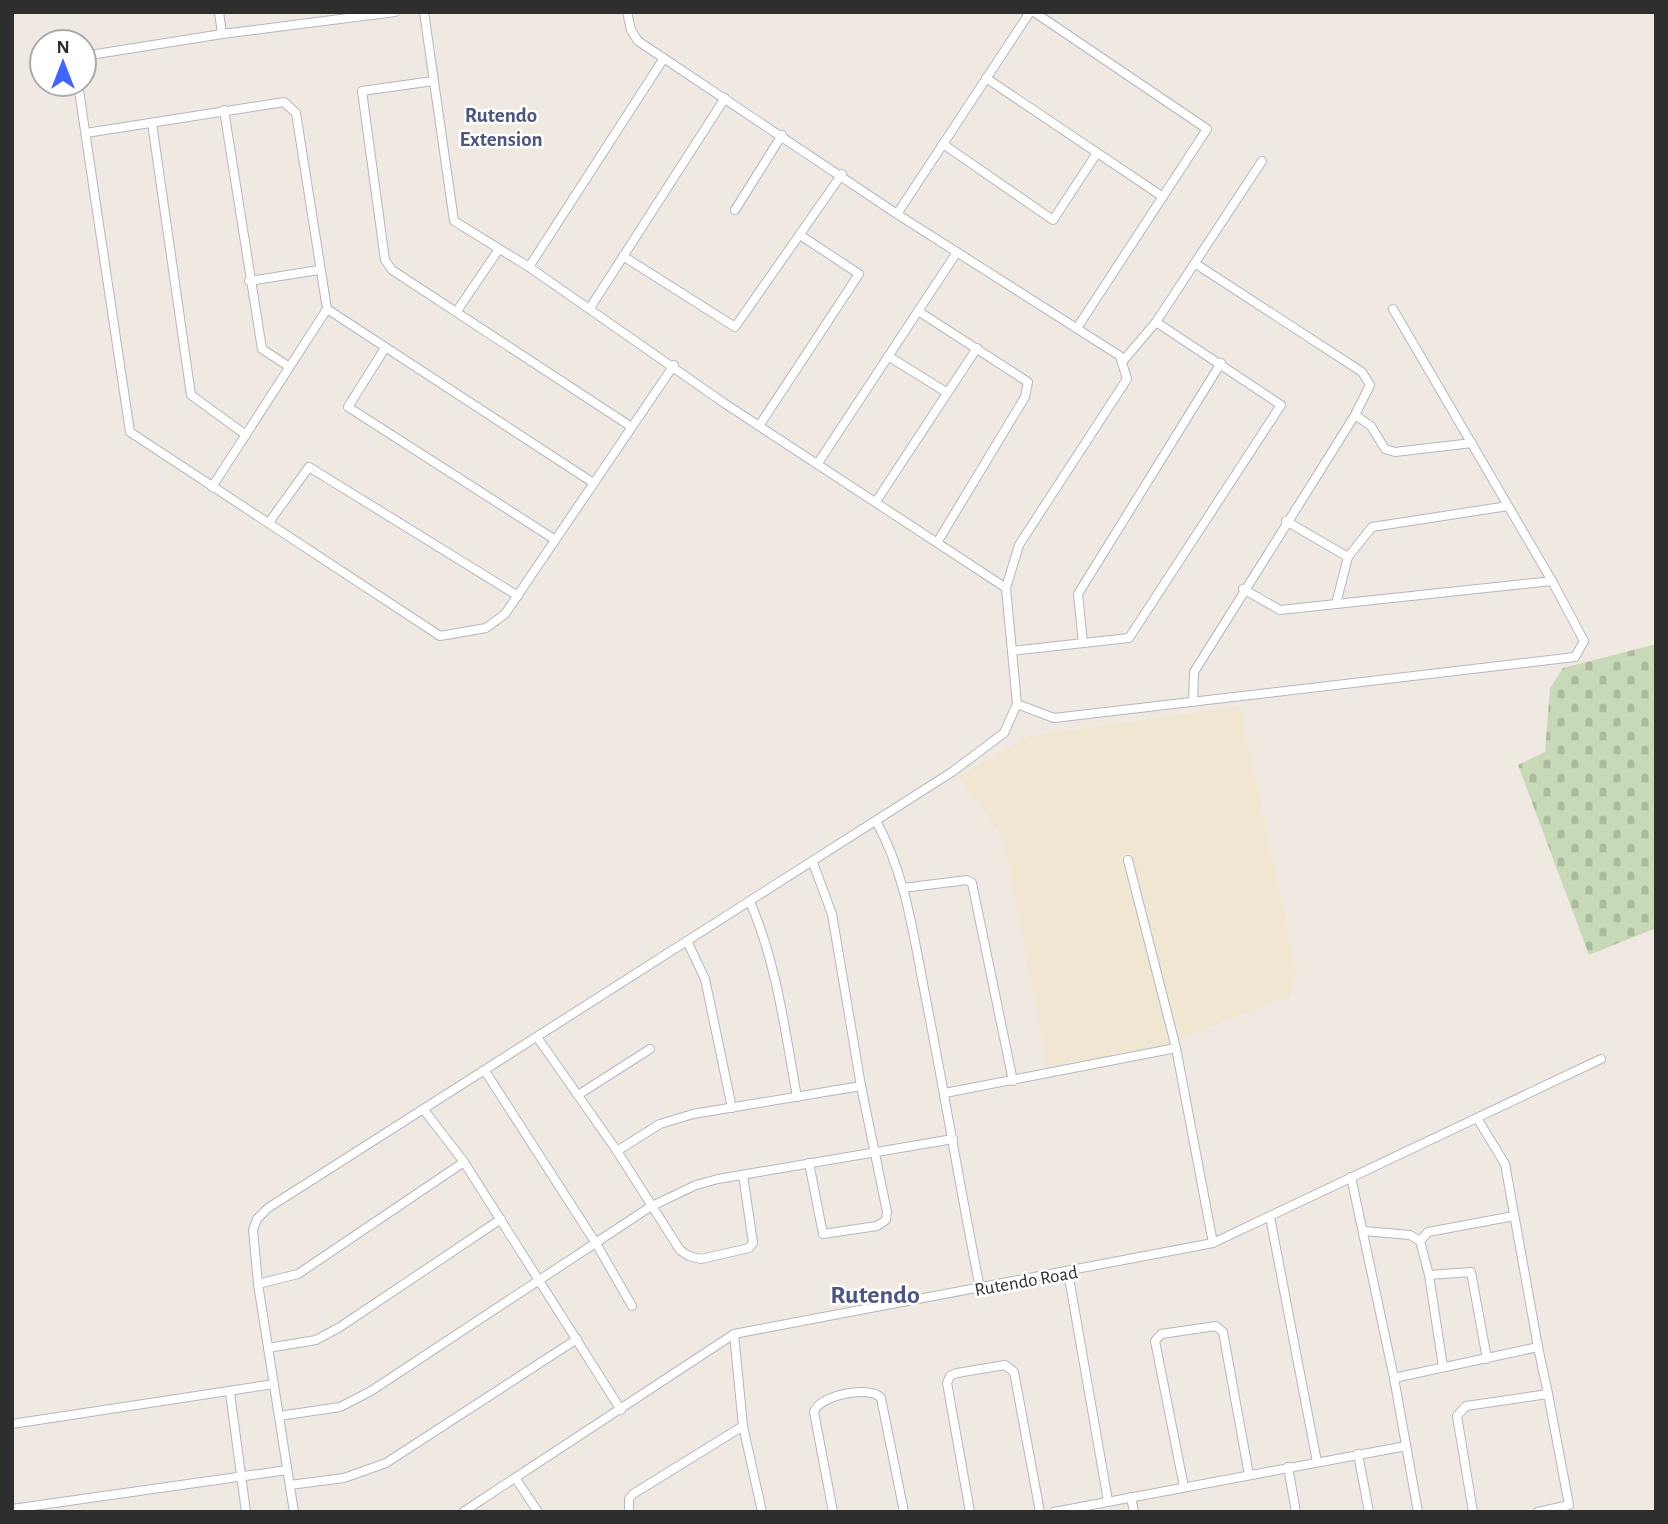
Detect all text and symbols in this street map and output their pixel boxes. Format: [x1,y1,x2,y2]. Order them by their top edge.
north arrow [28,28,98,98]
text: N [56,38,70,57]
district label: Rutendo Extension [459,105,543,150]
street label: Rutendo Road [973,1263,1079,1300]
district label: Rutendo [830,1282,920,1308]

